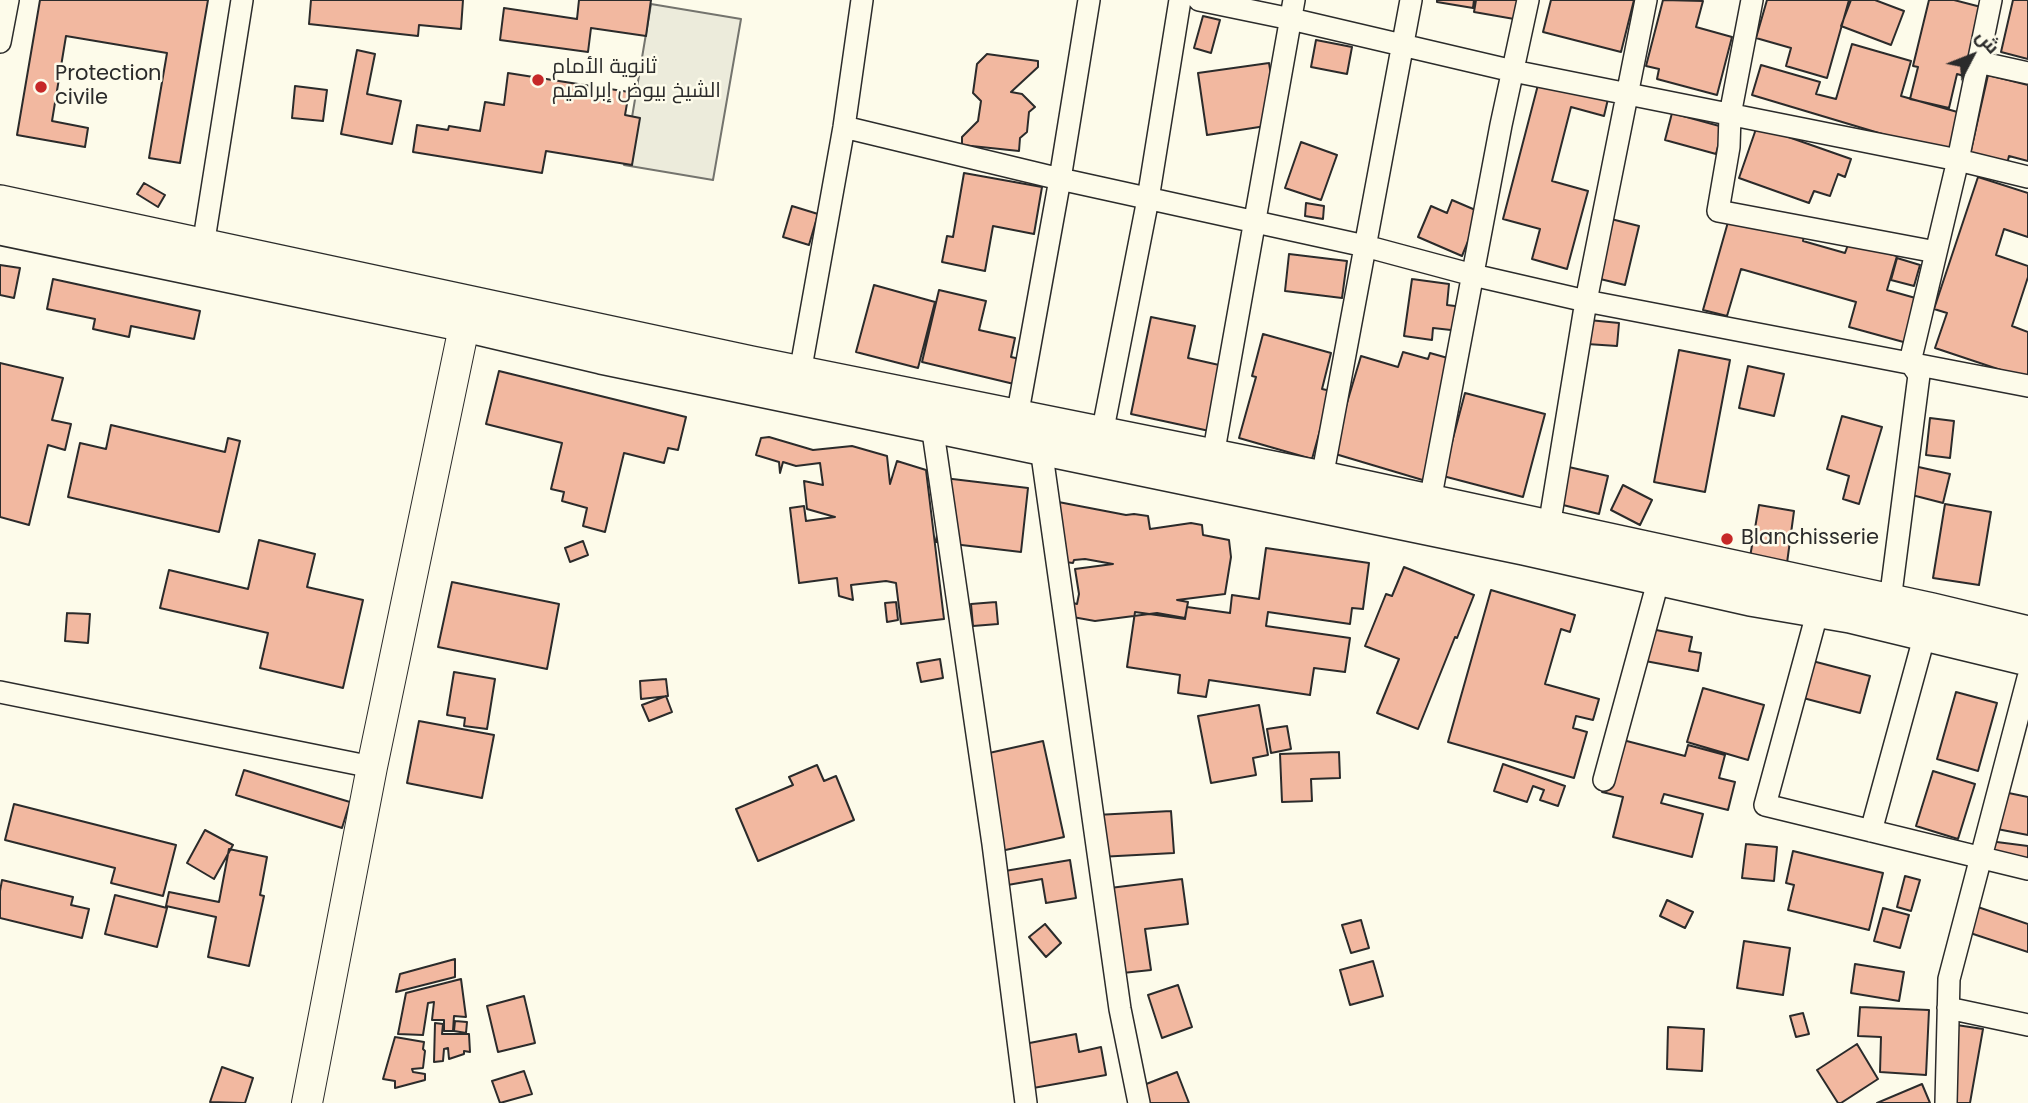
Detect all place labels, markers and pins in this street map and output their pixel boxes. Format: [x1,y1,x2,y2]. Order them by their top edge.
place label: ثانوية الأمام الشيخ بيوض إبراهيم [552,55,721,105]
place label: Protection civile [55,62,162,112]
marker: ثانوية الأمام الشيخ بيوض إبراهيم [530,72,546,88]
marker: Protection civile [33,79,49,95]
place label: Blanchisserie [1741,526,1879,552]
marker: Blanchisserie [1719,531,1735,547]

